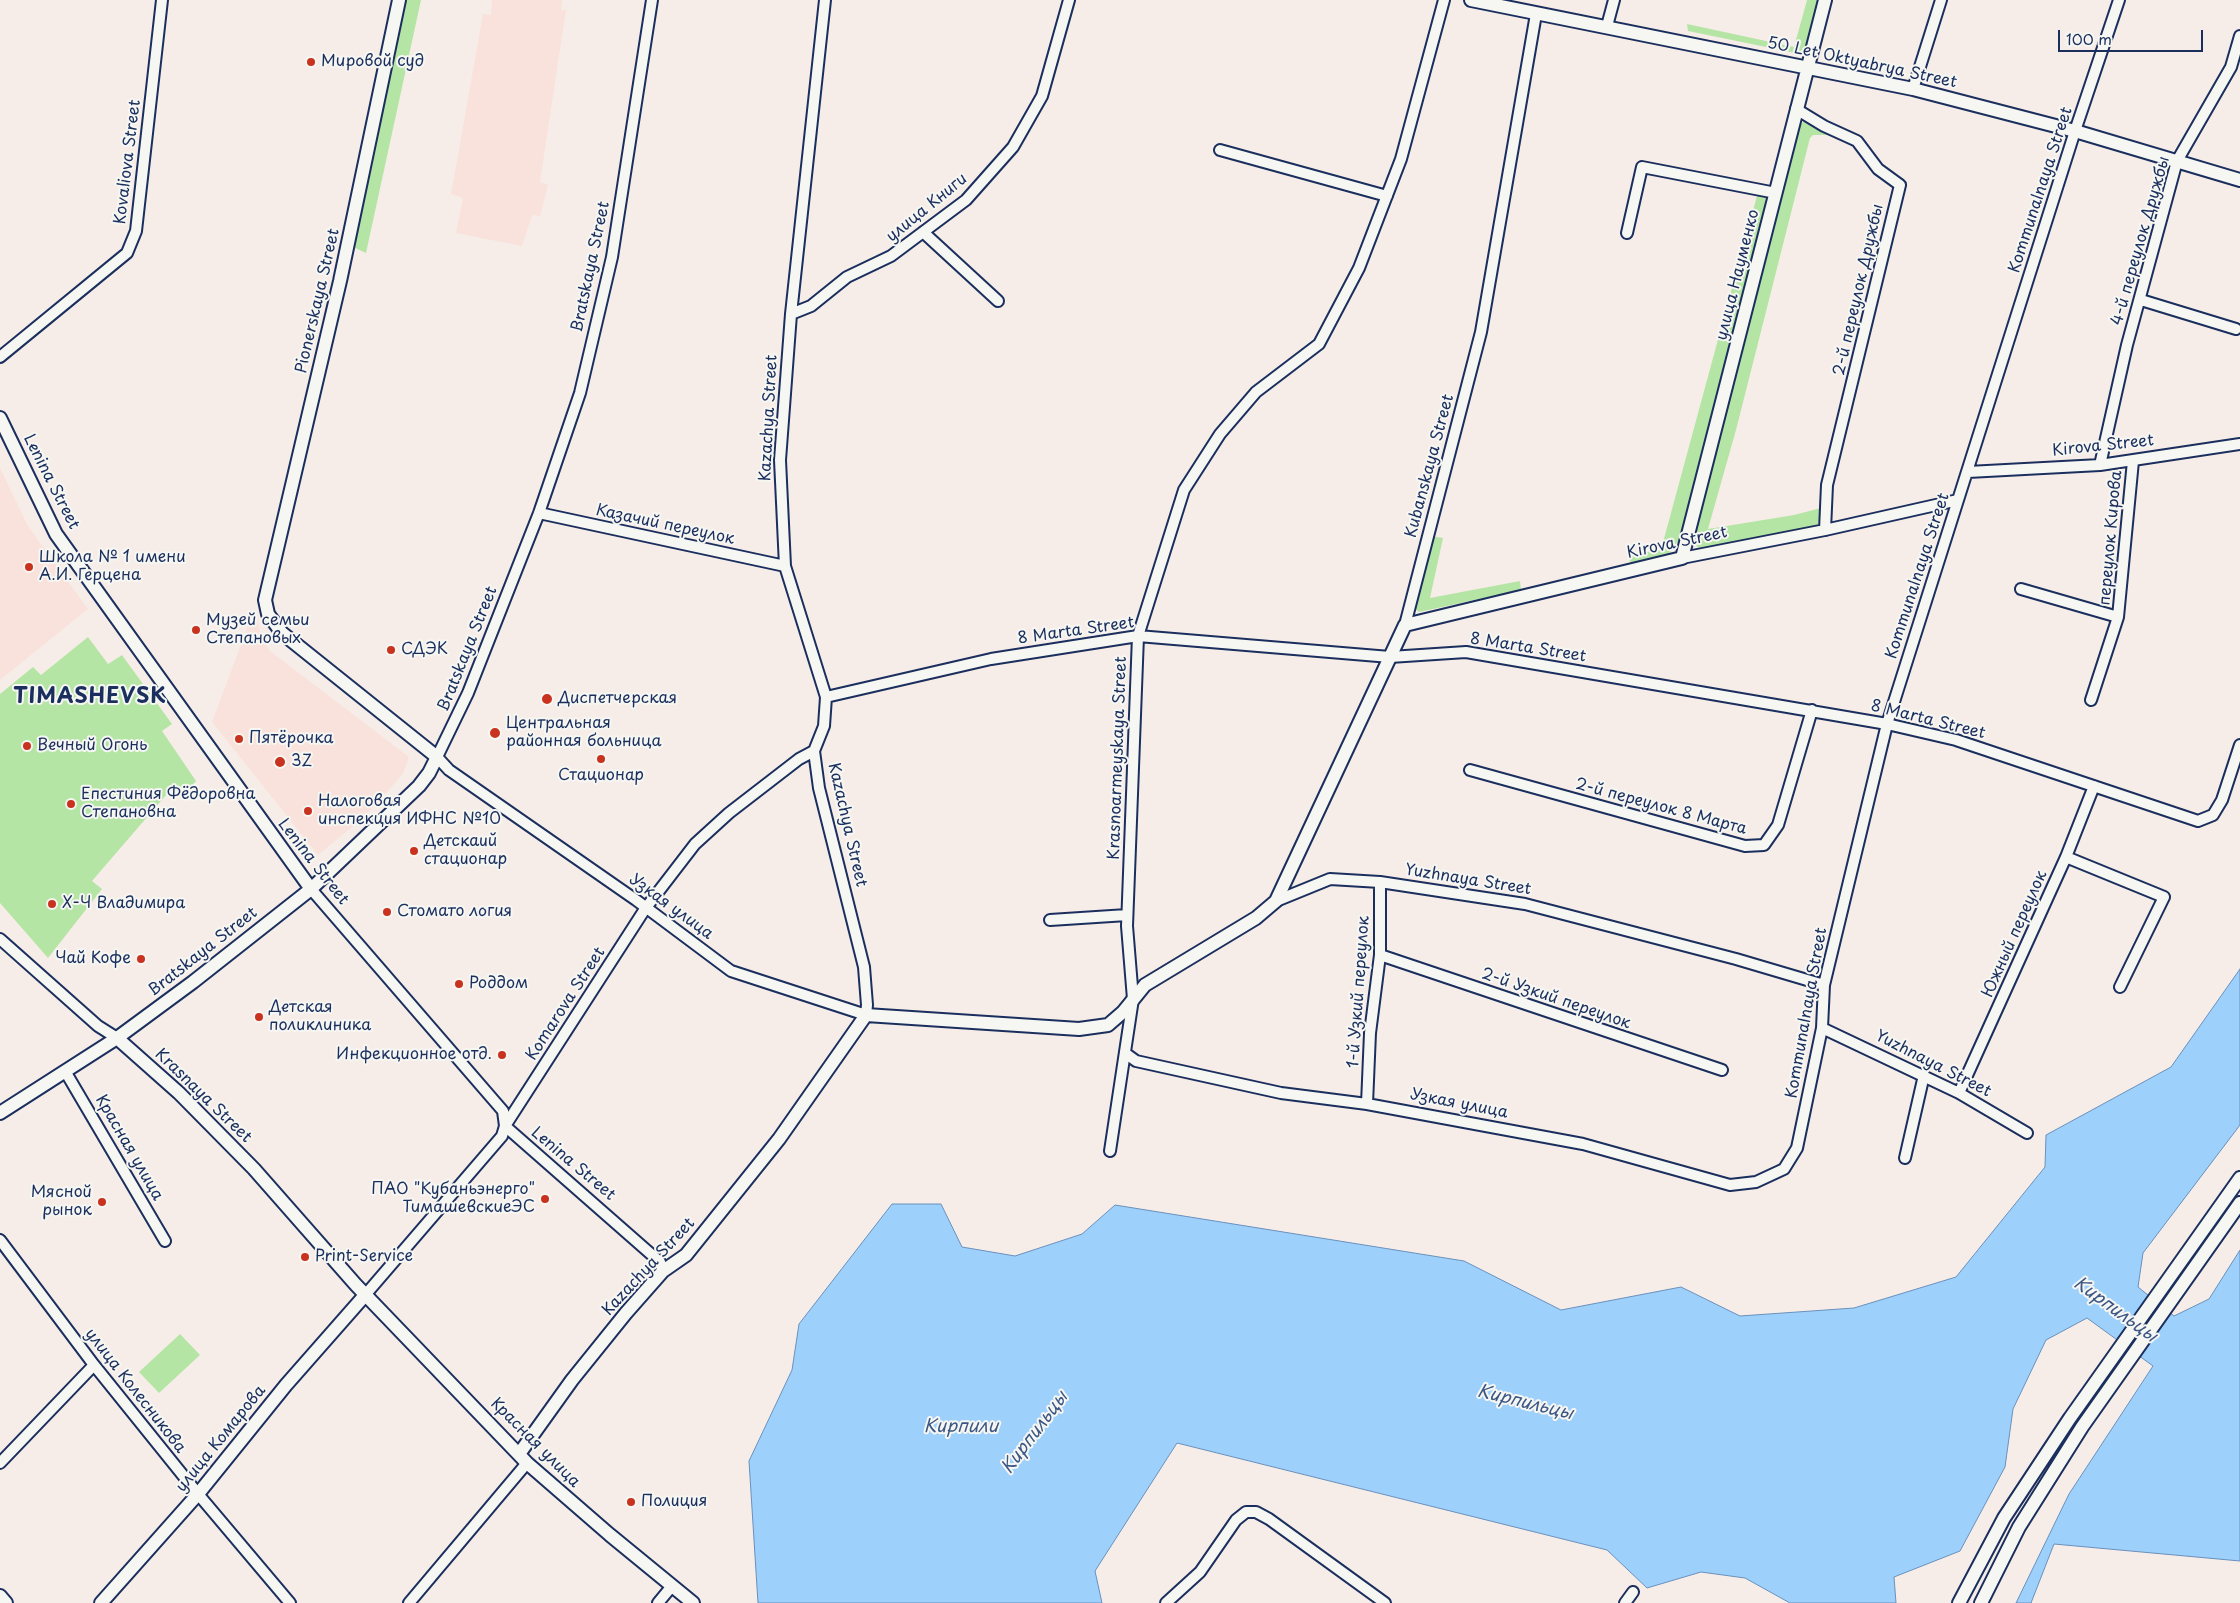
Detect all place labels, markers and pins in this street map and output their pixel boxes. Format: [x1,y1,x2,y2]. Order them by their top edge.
place label: Мировой суд [321,52,424,72]
marker: Мировой суд [305,56,317,68]
place label: Школа № 1 имени А.И. Герцена [39,548,186,586]
marker: Школа № 1 имени А.И. Герцена [23,561,35,573]
place label: Музей семьи Степановых [206,611,310,649]
marker: Музей семьи Степановых [190,624,202,636]
place label: СДЭК [401,640,448,660]
marker: СДЭК [385,644,397,656]
place label: Диспетчерская [558,689,677,709]
marker: Диспетчерская [540,692,554,706]
place label: Центральная районная больница [506,714,662,752]
marker: Центральная районная больница [488,726,502,740]
place label: Пятёрочка [249,729,334,749]
marker: Пятёрочка [233,733,245,745]
place label: Вечный Огонь [37,736,147,756]
marker: Вечный Огонь [21,740,33,752]
place label: 3Z [291,752,312,772]
marker: Стационар [595,753,607,765]
marker: 3Z [273,755,287,769]
place label: Стационар [558,766,644,786]
place label: Епестиния Фёдоровна Степановна [81,785,255,823]
place label: Налоговая инспекция ИФНС №10 [318,792,501,830]
marker: Епестиния Фёдоровна Степановна [65,798,77,810]
marker: Налоговая инспекция ИФНС №10 [302,805,314,817]
place label: Детскаий стационар [424,832,507,870]
marker: Детскаий стационар [408,845,420,857]
place label: Х-Ч Владимира [62,894,185,914]
marker: Х-Ч Владимира [46,898,58,910]
place label: Стомато логия [397,902,512,922]
marker: Стомато логия [381,906,393,918]
place label: Чай Кофе [55,949,131,969]
marker: Чай Кофе [135,953,147,965]
place label: Роддом [469,974,528,994]
marker: Роддом [453,978,465,990]
place label: Детская поликлиника [269,998,371,1036]
marker: Детская поликлиника [253,1011,265,1023]
place label: Инфекционное отд. [336,1045,492,1065]
marker: Инфекционное отд. [496,1049,508,1061]
place label: ПАО "Кубаньэнерго" ТимашевскиеЭС [371,1180,535,1218]
place label: Мясной рынок [31,1183,92,1221]
marker: ПАО "Кубаньэнерго" ТимашевскиеЭС [539,1193,551,1205]
marker: Мясной рынок [96,1196,108,1208]
place label: Print-Service [315,1247,413,1267]
marker: Print-Service [299,1251,311,1263]
place label: Полиция [641,1492,707,1512]
marker: Полиция [625,1496,637,1508]

